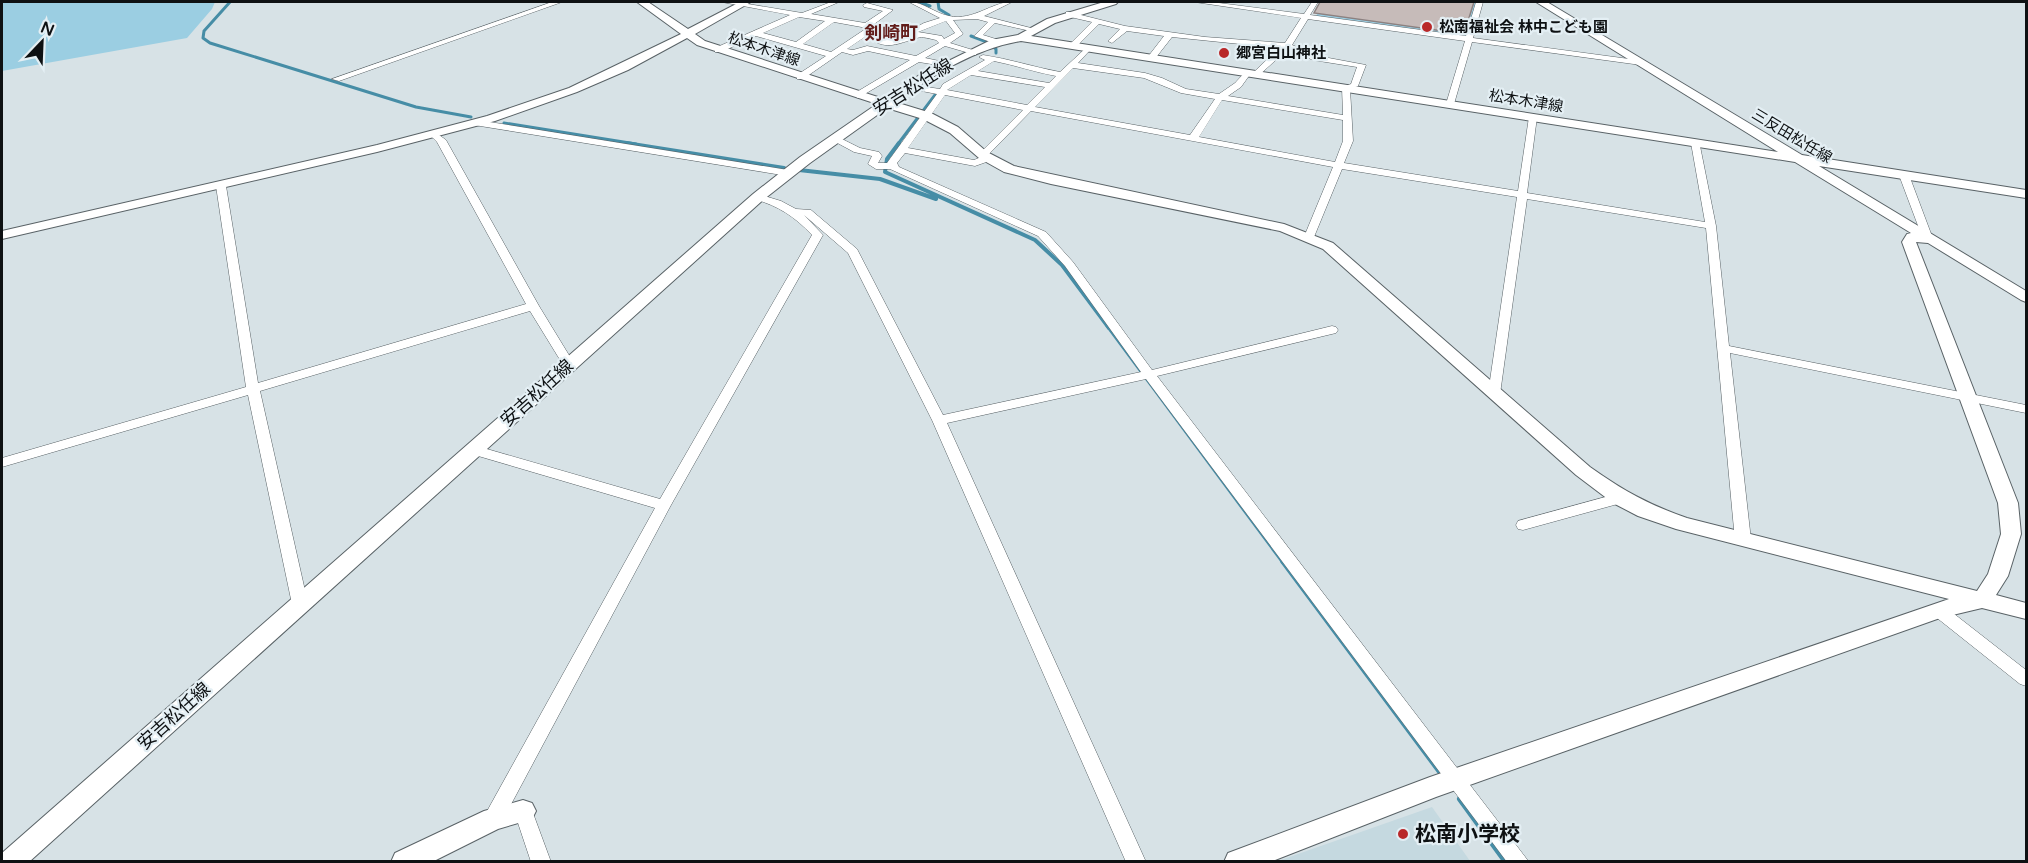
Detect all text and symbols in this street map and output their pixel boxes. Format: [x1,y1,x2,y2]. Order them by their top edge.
north arrow [12,12,72,72]
text: N [38,17,57,41]
place label: 松南福祉会 林中こども園 [1439,18,1608,36]
marker: 松南福祉会 林中こども園 [1420,20,1434,34]
district label: 剣崎町 [864,22,918,44]
street label: 松本木津線 [726,28,802,70]
place label: 郷宮白山神社 [1236,44,1326,62]
marker: 郷宮白山神社 [1217,46,1231,60]
street label: 安吉松任線 [869,54,957,120]
street label: 松本木津線 [1488,86,1564,116]
street label: 三反田松任線 [1749,105,1835,167]
street label: 安吉松任線 [496,355,578,431]
street label: 安吉松任線 [133,678,215,754]
place label: 松南小学校 [1415,822,1520,847]
marker: 松南小学校 [1396,827,1410,841]

